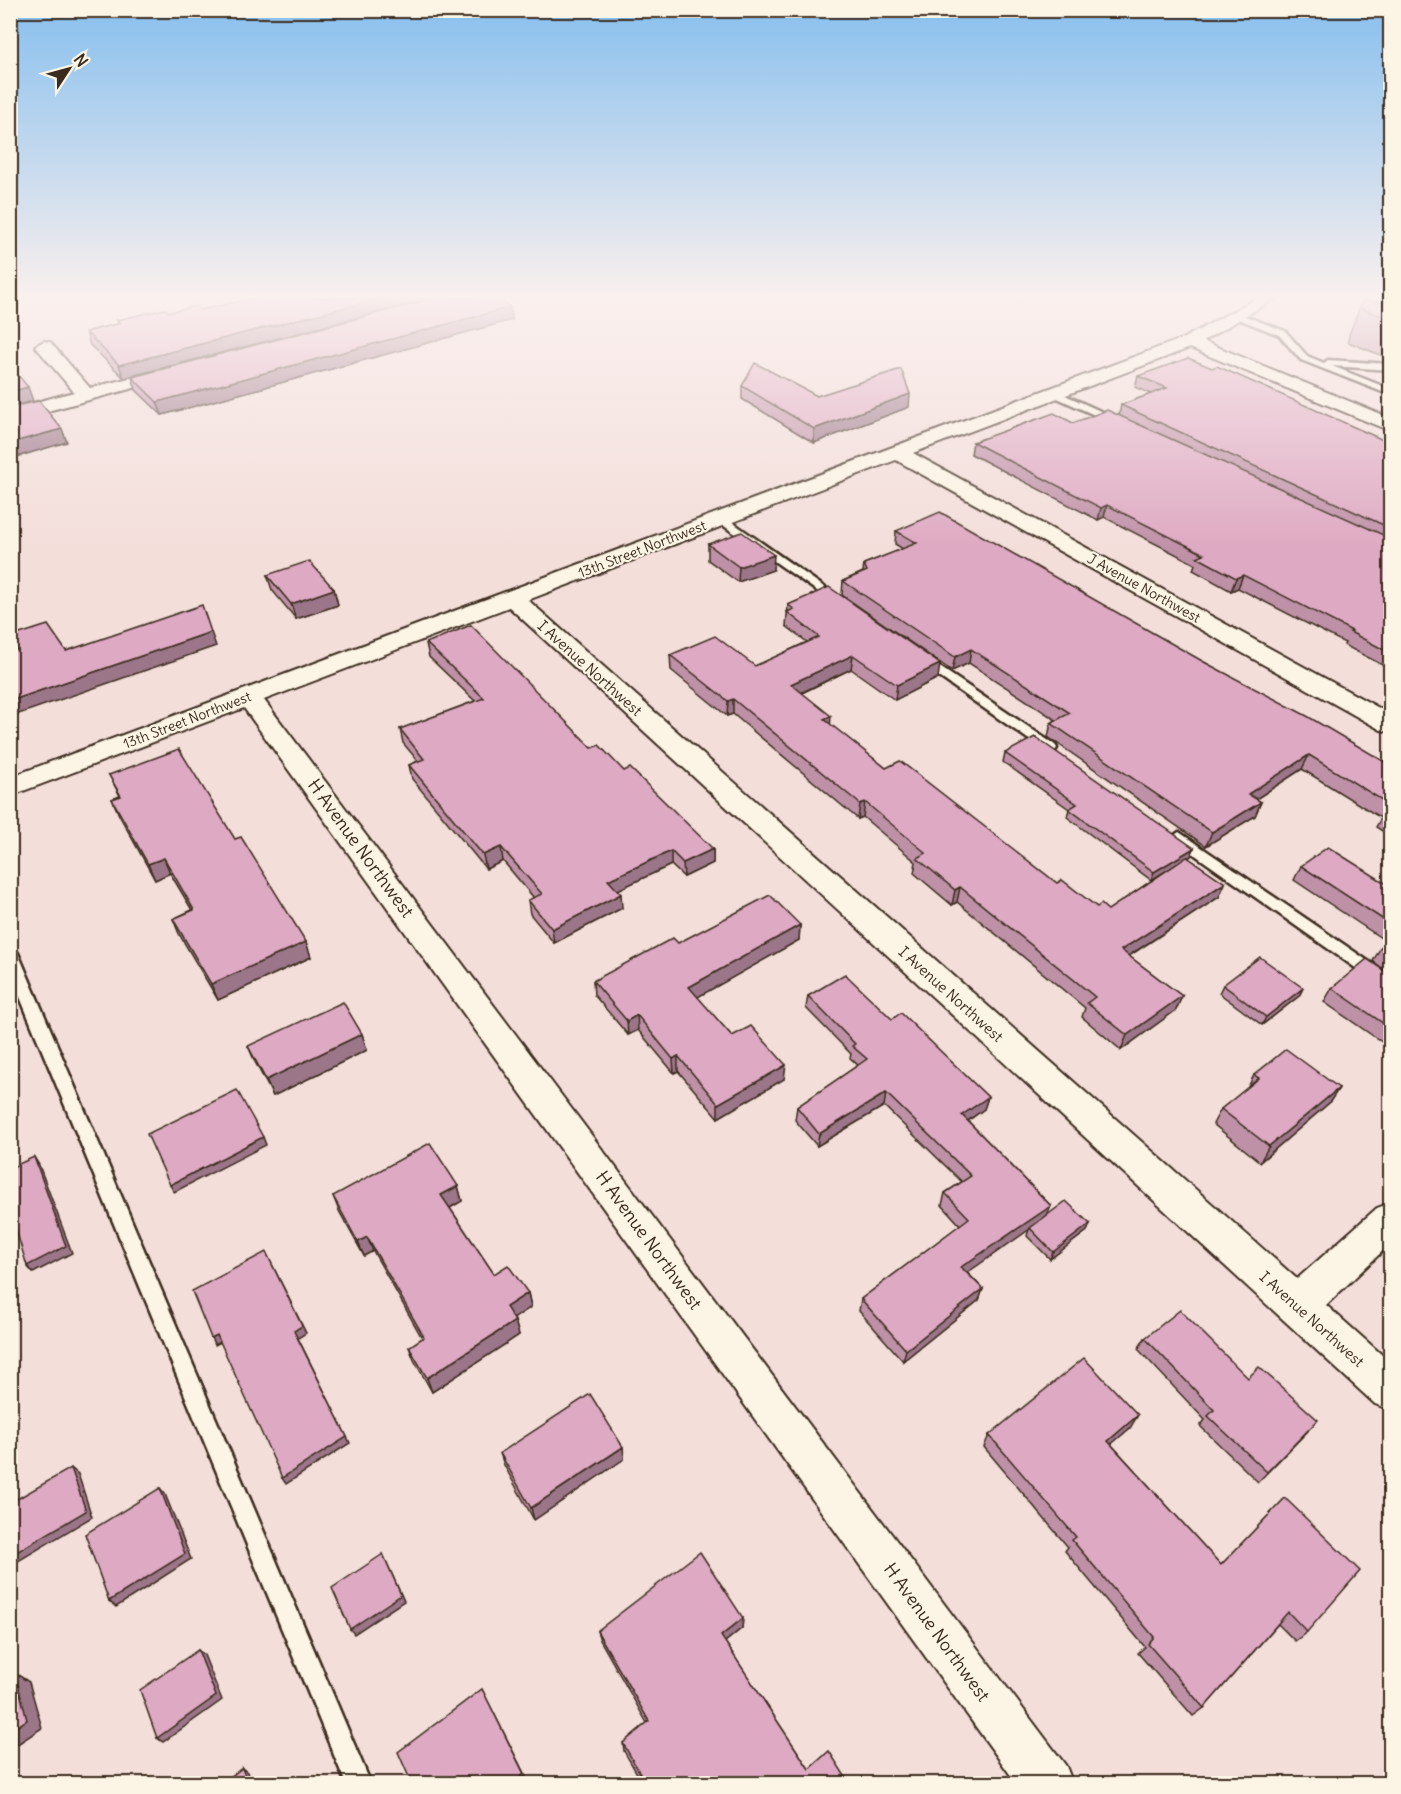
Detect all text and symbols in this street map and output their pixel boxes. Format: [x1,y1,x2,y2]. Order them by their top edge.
north arrow [39,39,99,99]
text: N [70,50,92,71]
street label: 13th Street Northwest [575,516,709,582]
street label: J Avenue Northwest [1084,549,1204,627]
street label: I Avenue Northwest [534,616,646,720]
street label: 13th Street Northwest [120,687,254,753]
street label: H Avenue Northwest [303,774,419,922]
street label: I Avenue Northwest [895,942,1007,1046]
street label: H Avenue Northwest [591,1166,707,1314]
street label: I Avenue Northwest [1256,1267,1368,1371]
street label: H Avenue Northwest [879,1558,995,1706]

